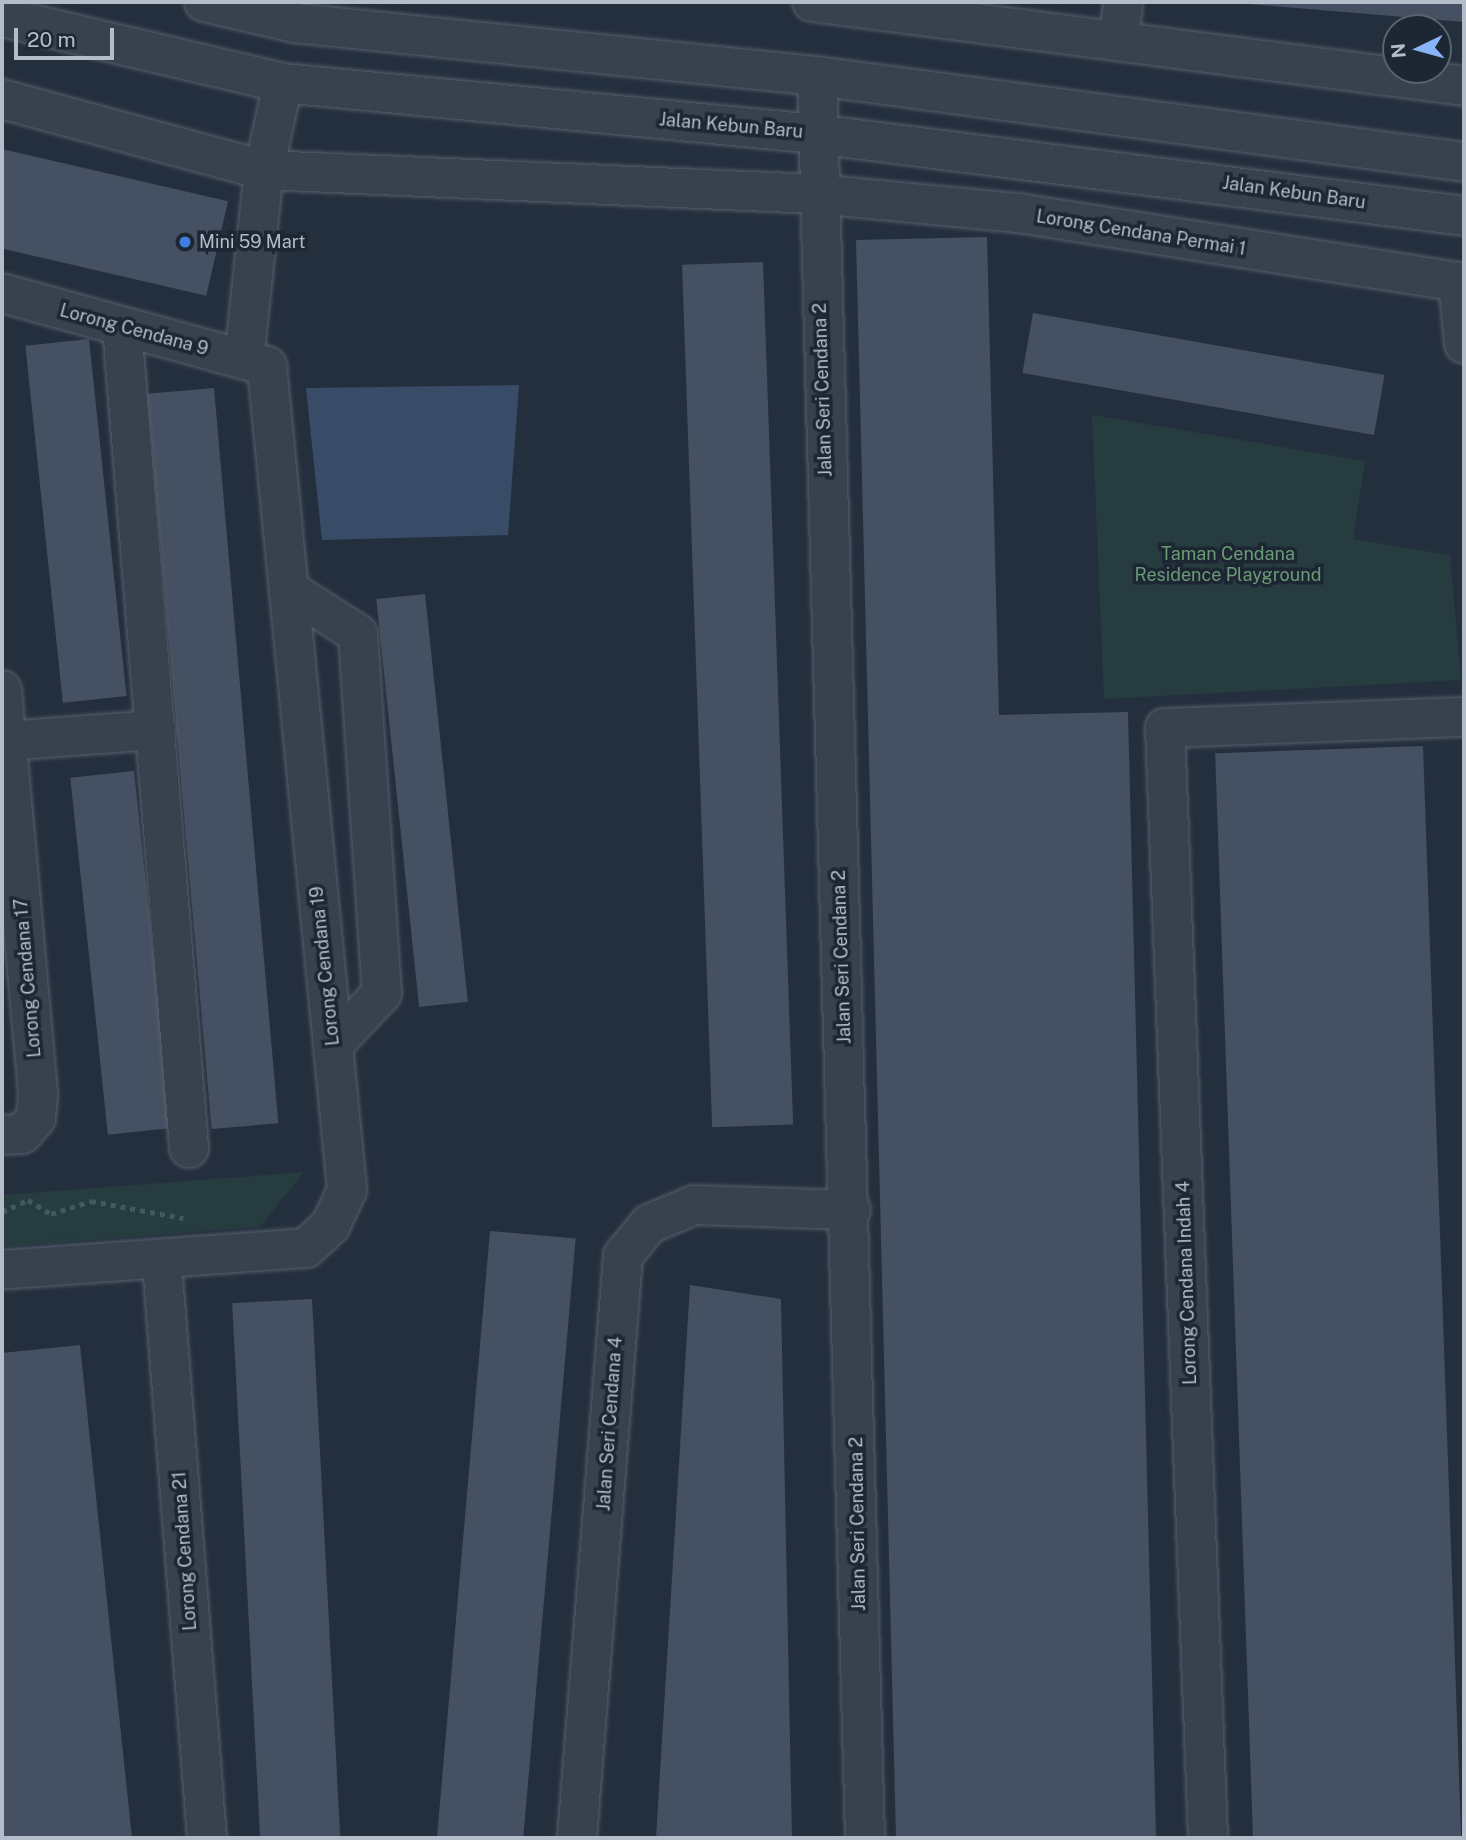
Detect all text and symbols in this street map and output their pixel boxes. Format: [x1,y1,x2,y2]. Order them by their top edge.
scale bar [18,14,117,58]
north arrow [1382,14,1452,84]
text: 20 m [27,27,76,52]
text: N [1386,42,1410,59]
street label: Jalan Kebun Baru [658,109,804,143]
street label: Jalan Kebun Baru [1221,172,1367,214]
street label: Lorong Cendana Permai 1 [1035,206,1247,260]
place label: Mini 59 Mart [199,231,305,253]
marker: Mini 59 Mart [177,234,193,250]
street label: Lorong Cendana 9 [57,300,211,360]
street label: Jalan Seri Cendana 2 [809,303,837,477]
park label: Taman Cendana Residence Playground [1135,544,1321,586]
street label: Jalan Seri Cendana 2 [828,870,856,1044]
street label: Lorong Cendana 19 [306,885,344,1047]
street label: Lorong Cendana 17 [10,898,46,1058]
street label: Lorong Cendana Indah 4 [1173,1181,1201,1385]
street label: Jalan Seri Cendana 4 [593,1336,627,1512]
street label: Jalan Seri Cendana 2 [846,1437,870,1611]
street label: Lorong Cendana 21 [169,1471,201,1631]

